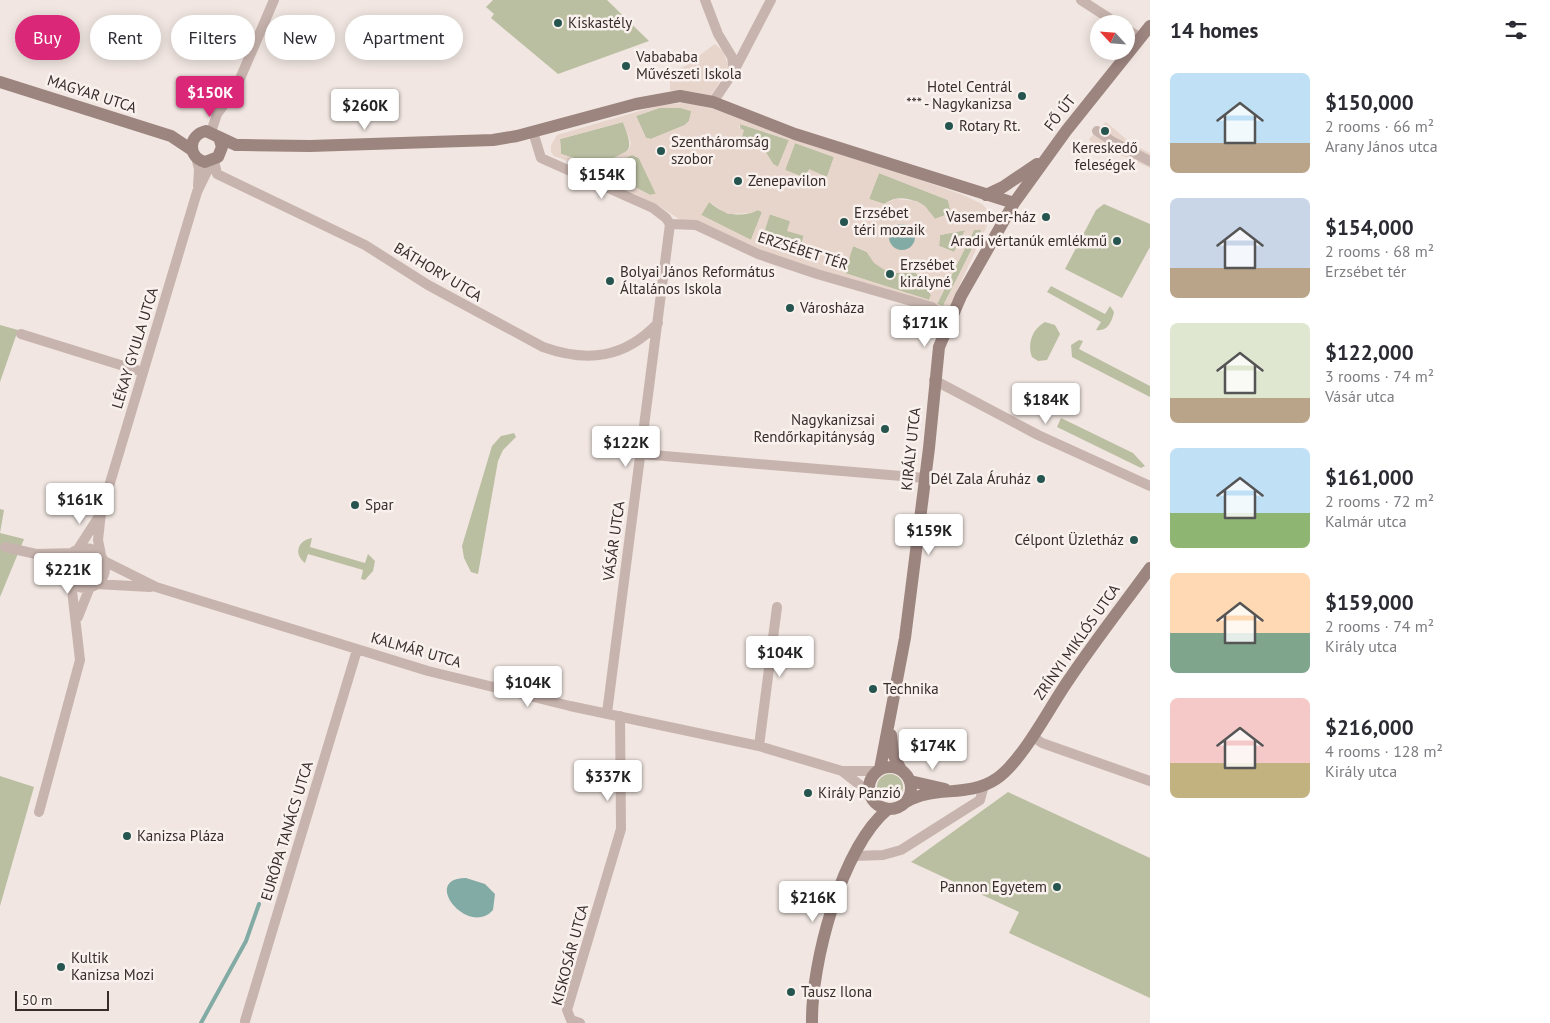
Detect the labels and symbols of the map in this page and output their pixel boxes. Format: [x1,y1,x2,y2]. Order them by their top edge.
place label: Kiskastély [568,13,632,32]
north arrow [1090,15,1135,60]
marker: Kiskastély [552,17,564,29]
place label: Vabababa Művészeti Iskola [635,47,742,83]
marker: Vabababa Művészeti Iskola [620,60,632,72]
street label: MAGYAR UTCA [45,70,139,117]
pin: $150K [175,76,245,118]
place label: Hotel Centrál *** - Nagykanizsa [906,77,1013,113]
pin: $260K [330,88,400,131]
marker: Hotel Centrál *** - Nagykanizsa [1016,90,1028,102]
street label: FŐ ÚT [1040,91,1080,134]
place label: Rotary Rt. [959,116,1020,135]
marker: Rotary Rt. [943,120,955,132]
marker: Kereskedő feleségek [1099,125,1111,137]
place label: Szentháromság szobor [671,132,769,168]
place label: Kereskedő feleségek [1072,138,1138,174]
marker: Szentháromság szobor [655,145,667,157]
pin: $154K [567,158,637,200]
place label: Zenepavilon [748,171,826,190]
marker: Zenepavilon [732,175,744,187]
place label: Erzsébet téri mozaik [854,203,926,239]
place label: Vasember-ház [945,207,1036,226]
marker: Vasember-ház [1040,211,1052,223]
marker: Erzsébet téri mozaik [838,216,850,228]
street label: ERZSÉBET TÉR [755,227,851,274]
place label: Aradi vértanúk emlékmű [951,231,1107,250]
marker: Aradi vértanúk emlékmű [1111,235,1123,247]
street label: BÁTHORY UTCA [391,238,486,305]
place label: Erzsébet királyné [900,255,955,291]
place label: Bolyai János Református Általános Iskola [620,262,775,298]
marker: Erzsébet királyné [884,268,896,280]
marker: Bolyai János Református Általános Iskola [604,275,616,287]
street label: LÉKAY GYULA UTCA [107,285,162,411]
place label: Városháza [799,298,865,317]
marker: Városháza [784,302,796,314]
pin: $171K [890,306,960,348]
pin: $184K [1011,382,1081,425]
street label: KIRÁLY UTCA [897,406,924,491]
place label: Nagykanizsai Rendőrkapitányság [753,410,875,446]
marker: Nagykanizsai Rendőrkapitányság [879,423,891,435]
pin: $122K [591,426,661,468]
place label: Dél Zala Áruház [931,469,1031,488]
marker: Dél Zala Áruház [1035,473,1047,485]
pin: $161K [45,482,115,525]
place label: Spar [365,495,394,514]
marker: Spar [349,499,361,511]
street label: VÁSÁR UTCA [598,499,629,583]
pin: $159K [894,514,964,556]
place label: Célpont Üzletház [1015,530,1124,549]
marker: Célpont Üzletház [1128,534,1140,546]
pin: $221K [33,552,103,595]
street label: ZRÍNYI MIKLÓS UTCA [1030,580,1124,703]
street label: KALMÁR UTCA [369,628,464,672]
pin: $104K [745,636,815,678]
pin: $104K [493,666,563,708]
place label: Technika [883,679,939,698]
marker: Technika [867,683,879,695]
pin: $174K [898,728,968,771]
street label: EURÓPA TANÁCS UTCA [256,759,317,903]
pin: $337K [573,760,643,802]
place label: Király Panzió [818,783,901,802]
marker: Király Panzió [802,787,814,799]
place label: Kanizsa Pláza [137,826,224,845]
marker: Kanizsa Pláza [121,830,133,842]
place label: Pannon Egyetem [940,877,1047,896]
pin: $216K [778,880,848,923]
marker: Pannon Egyetem [1051,881,1063,893]
street label: KISKOSÁR UTCA [547,902,592,1008]
place label: Kultik Kanizsa Mozi [71,948,154,984]
marker: Kultik Kanizsa Mozi [55,961,67,973]
place label: Tausz Ilona [801,982,872,1001]
marker: Tausz Ilona [785,986,797,998]
scale bar [15,988,109,1011]

